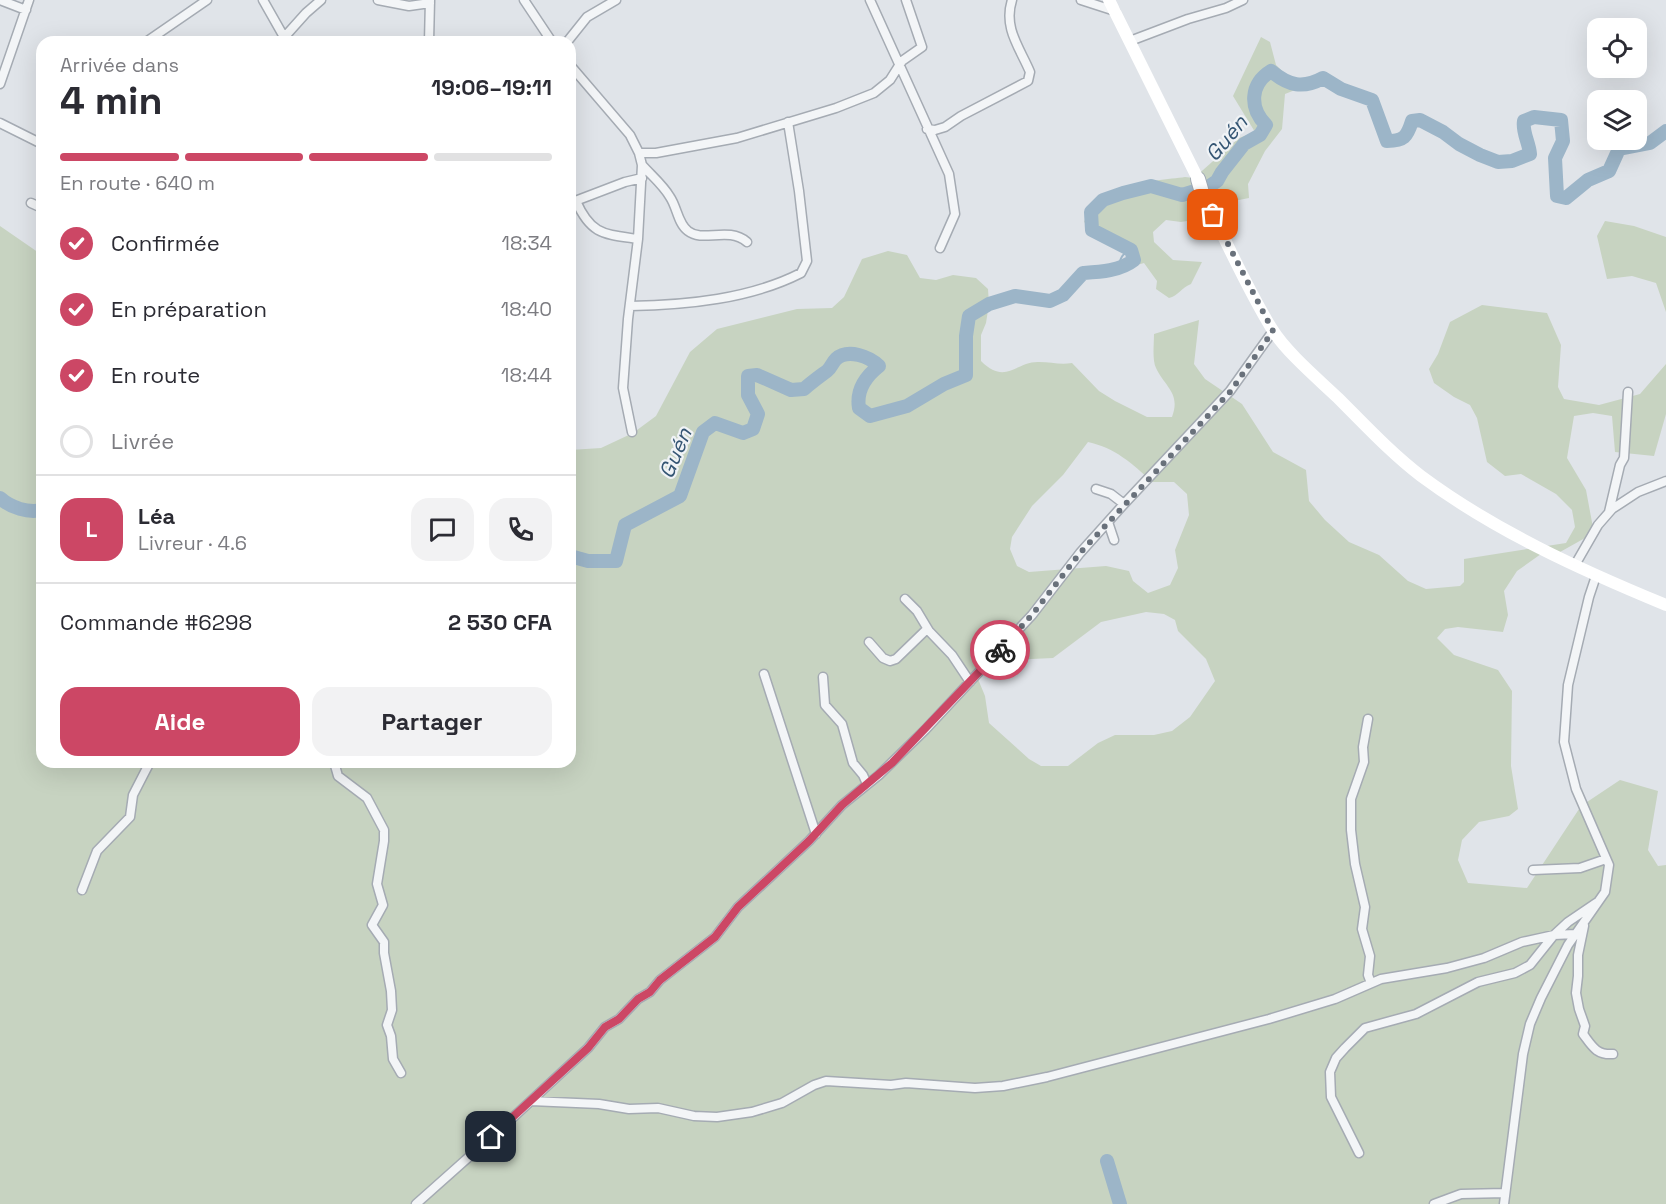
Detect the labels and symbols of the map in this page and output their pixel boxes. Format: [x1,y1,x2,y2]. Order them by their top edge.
water label: Guén [1199,109,1254,167]
pin [1187,189,1238,240]
water label: Guén [652,423,698,482]
courier [970,620,1030,680]
pin [465,1111,516,1162]

